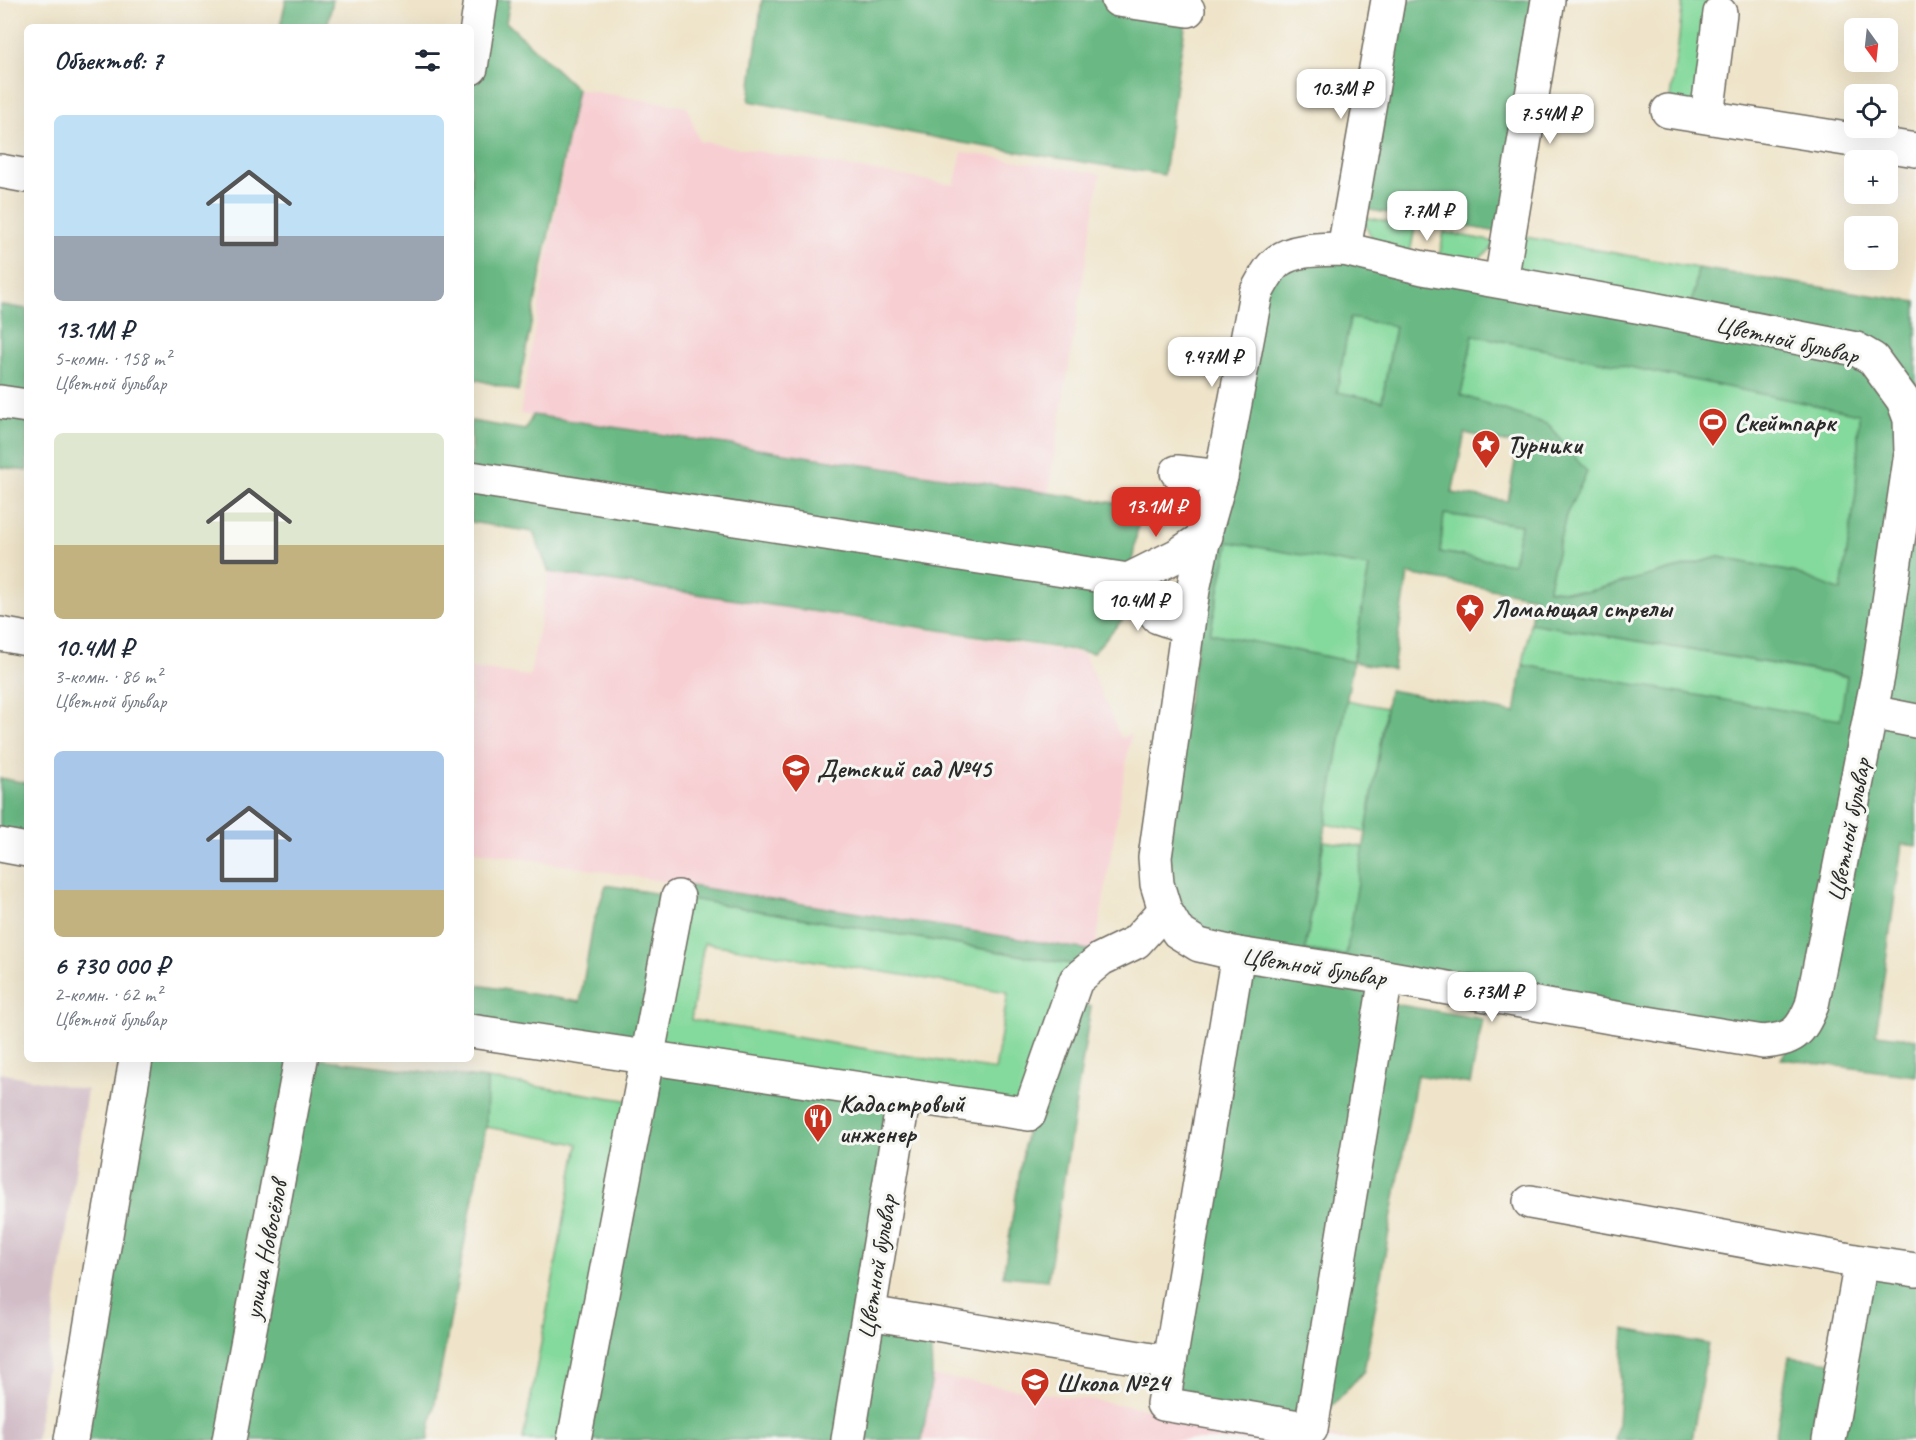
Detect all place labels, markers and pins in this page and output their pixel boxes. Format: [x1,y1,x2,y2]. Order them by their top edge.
pin: 10.3M ₽ [1286,69,1396,120]
pin: 7.54M ₽ [1495,94,1605,145]
pin: 7.7M ₽ [1378,191,1476,242]
pin: 9.47M ₽ [1157,337,1267,388]
sports icon: Скейтпарк [1697,406,1729,448]
place label: Скейтпарк [1734,406,1838,439]
place icon: Турники [1470,428,1502,470]
place label: Турники [1507,428,1584,461]
pin: 13.1M ₽ [1101,487,1211,538]
pin: 10.4M ₽ [1083,581,1193,632]
place icon: Ломающая стрелы [1454,592,1486,634]
place label: Ломающая стрелы [1491,592,1674,625]
school or university icon: Детский сад №45 [780,752,812,794]
place label: Детский сад №45 [817,752,994,785]
pin: 6.73M ₽ [1437,972,1547,1023]
place label: Кадастровый инженер [839,1087,966,1150]
restaurant icon: Кадастровый инженер [802,1102,834,1144]
school or university icon: Школа №24 [1019,1366,1051,1408]
place label: Школа №24 [1056,1366,1172,1399]

